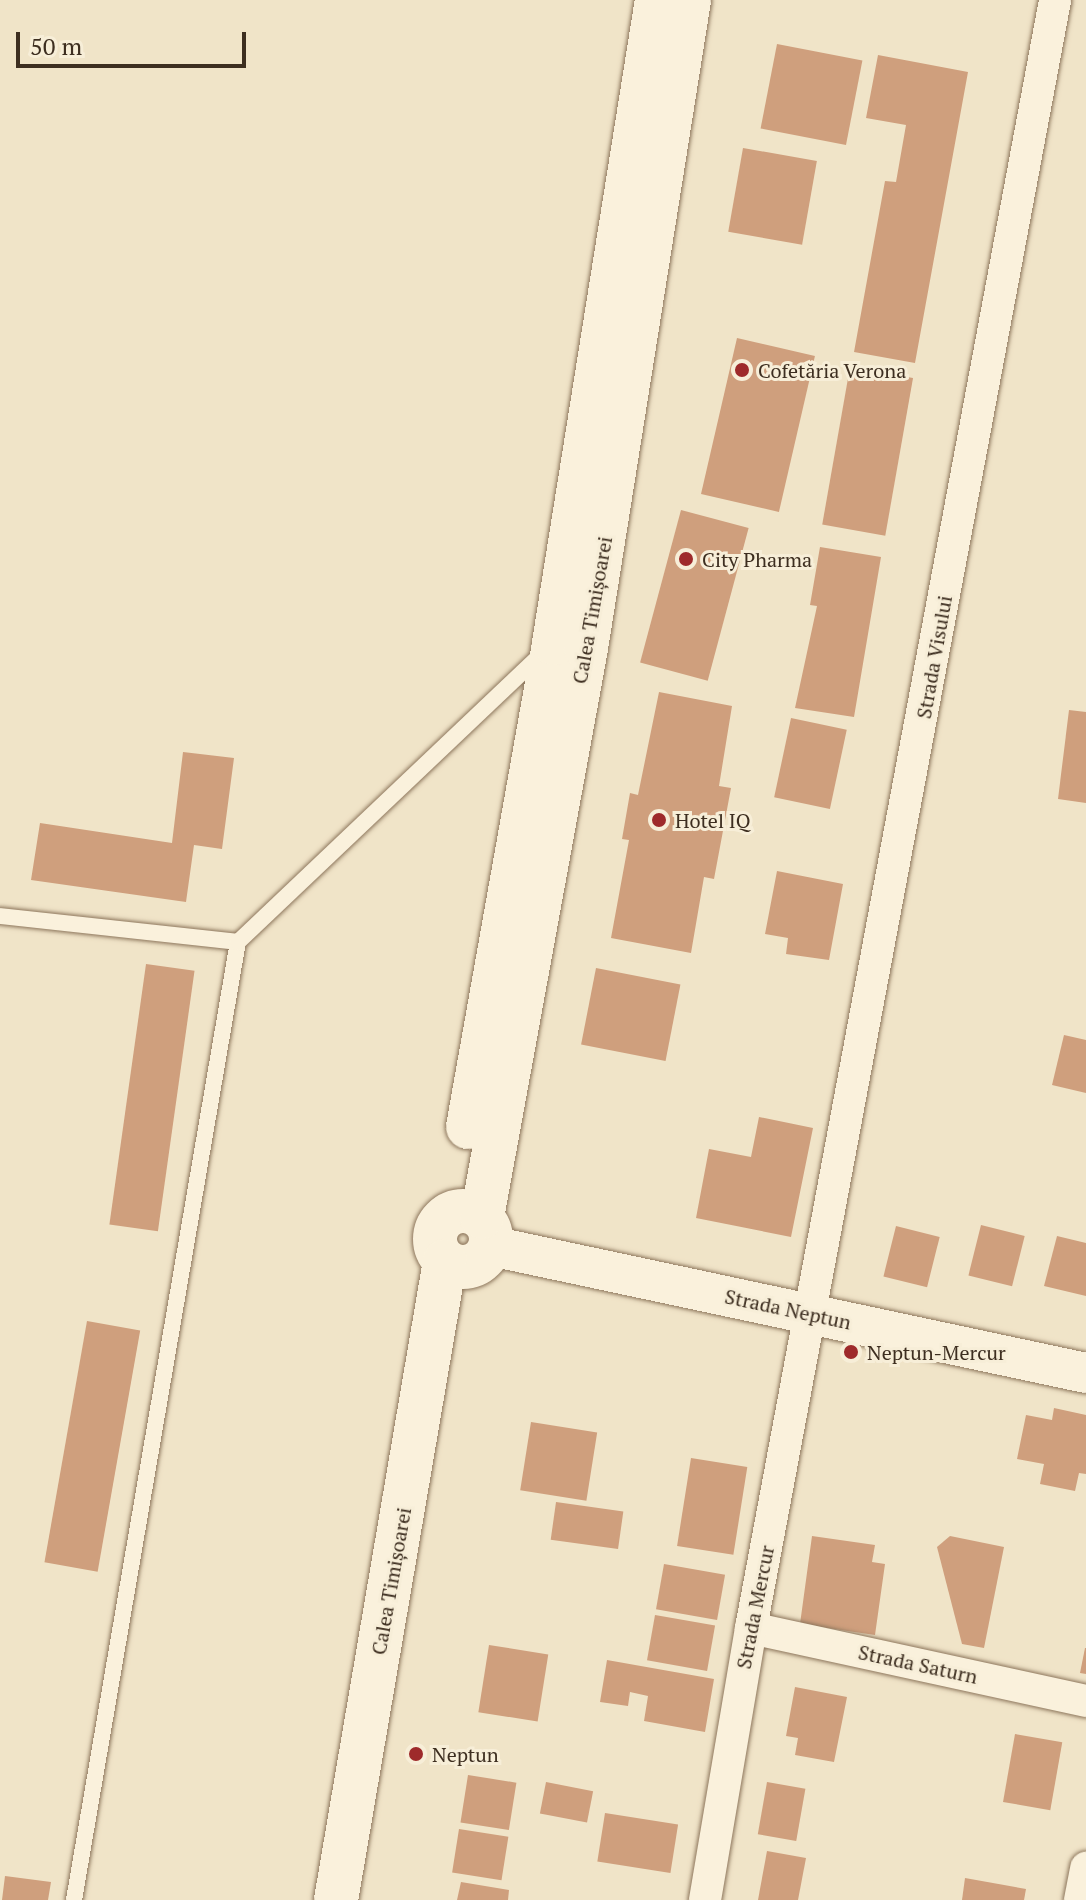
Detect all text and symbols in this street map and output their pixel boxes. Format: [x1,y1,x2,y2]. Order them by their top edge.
scale bar [20,16,250,66]
text: 50 m [30,30,82,62]
place label: Cofetăria Verona [758,358,907,382]
marker: Cofetăria Verona [733,361,751,379]
street label: Calea Timișoarei [567,534,617,686]
place label: City Pharma [702,547,812,571]
marker: City Pharma [677,550,695,568]
street label: Strada Visului [911,593,957,721]
place label: Hotel IQ [675,808,751,832]
marker: Hotel IQ [650,811,668,829]
street label: Strada Neptun [723,1284,853,1334]
place label: Neptun-Mercur [867,1340,1006,1364]
marker: Neptun-Mercur [842,1343,860,1361]
street label: Calea Timișoarei [366,1505,416,1657]
street label: Strada Mercur [731,1543,779,1671]
street label: Strada Saturn [856,1640,980,1688]
place label: Neptun [432,1742,499,1766]
marker: Neptun [407,1745,425,1763]

